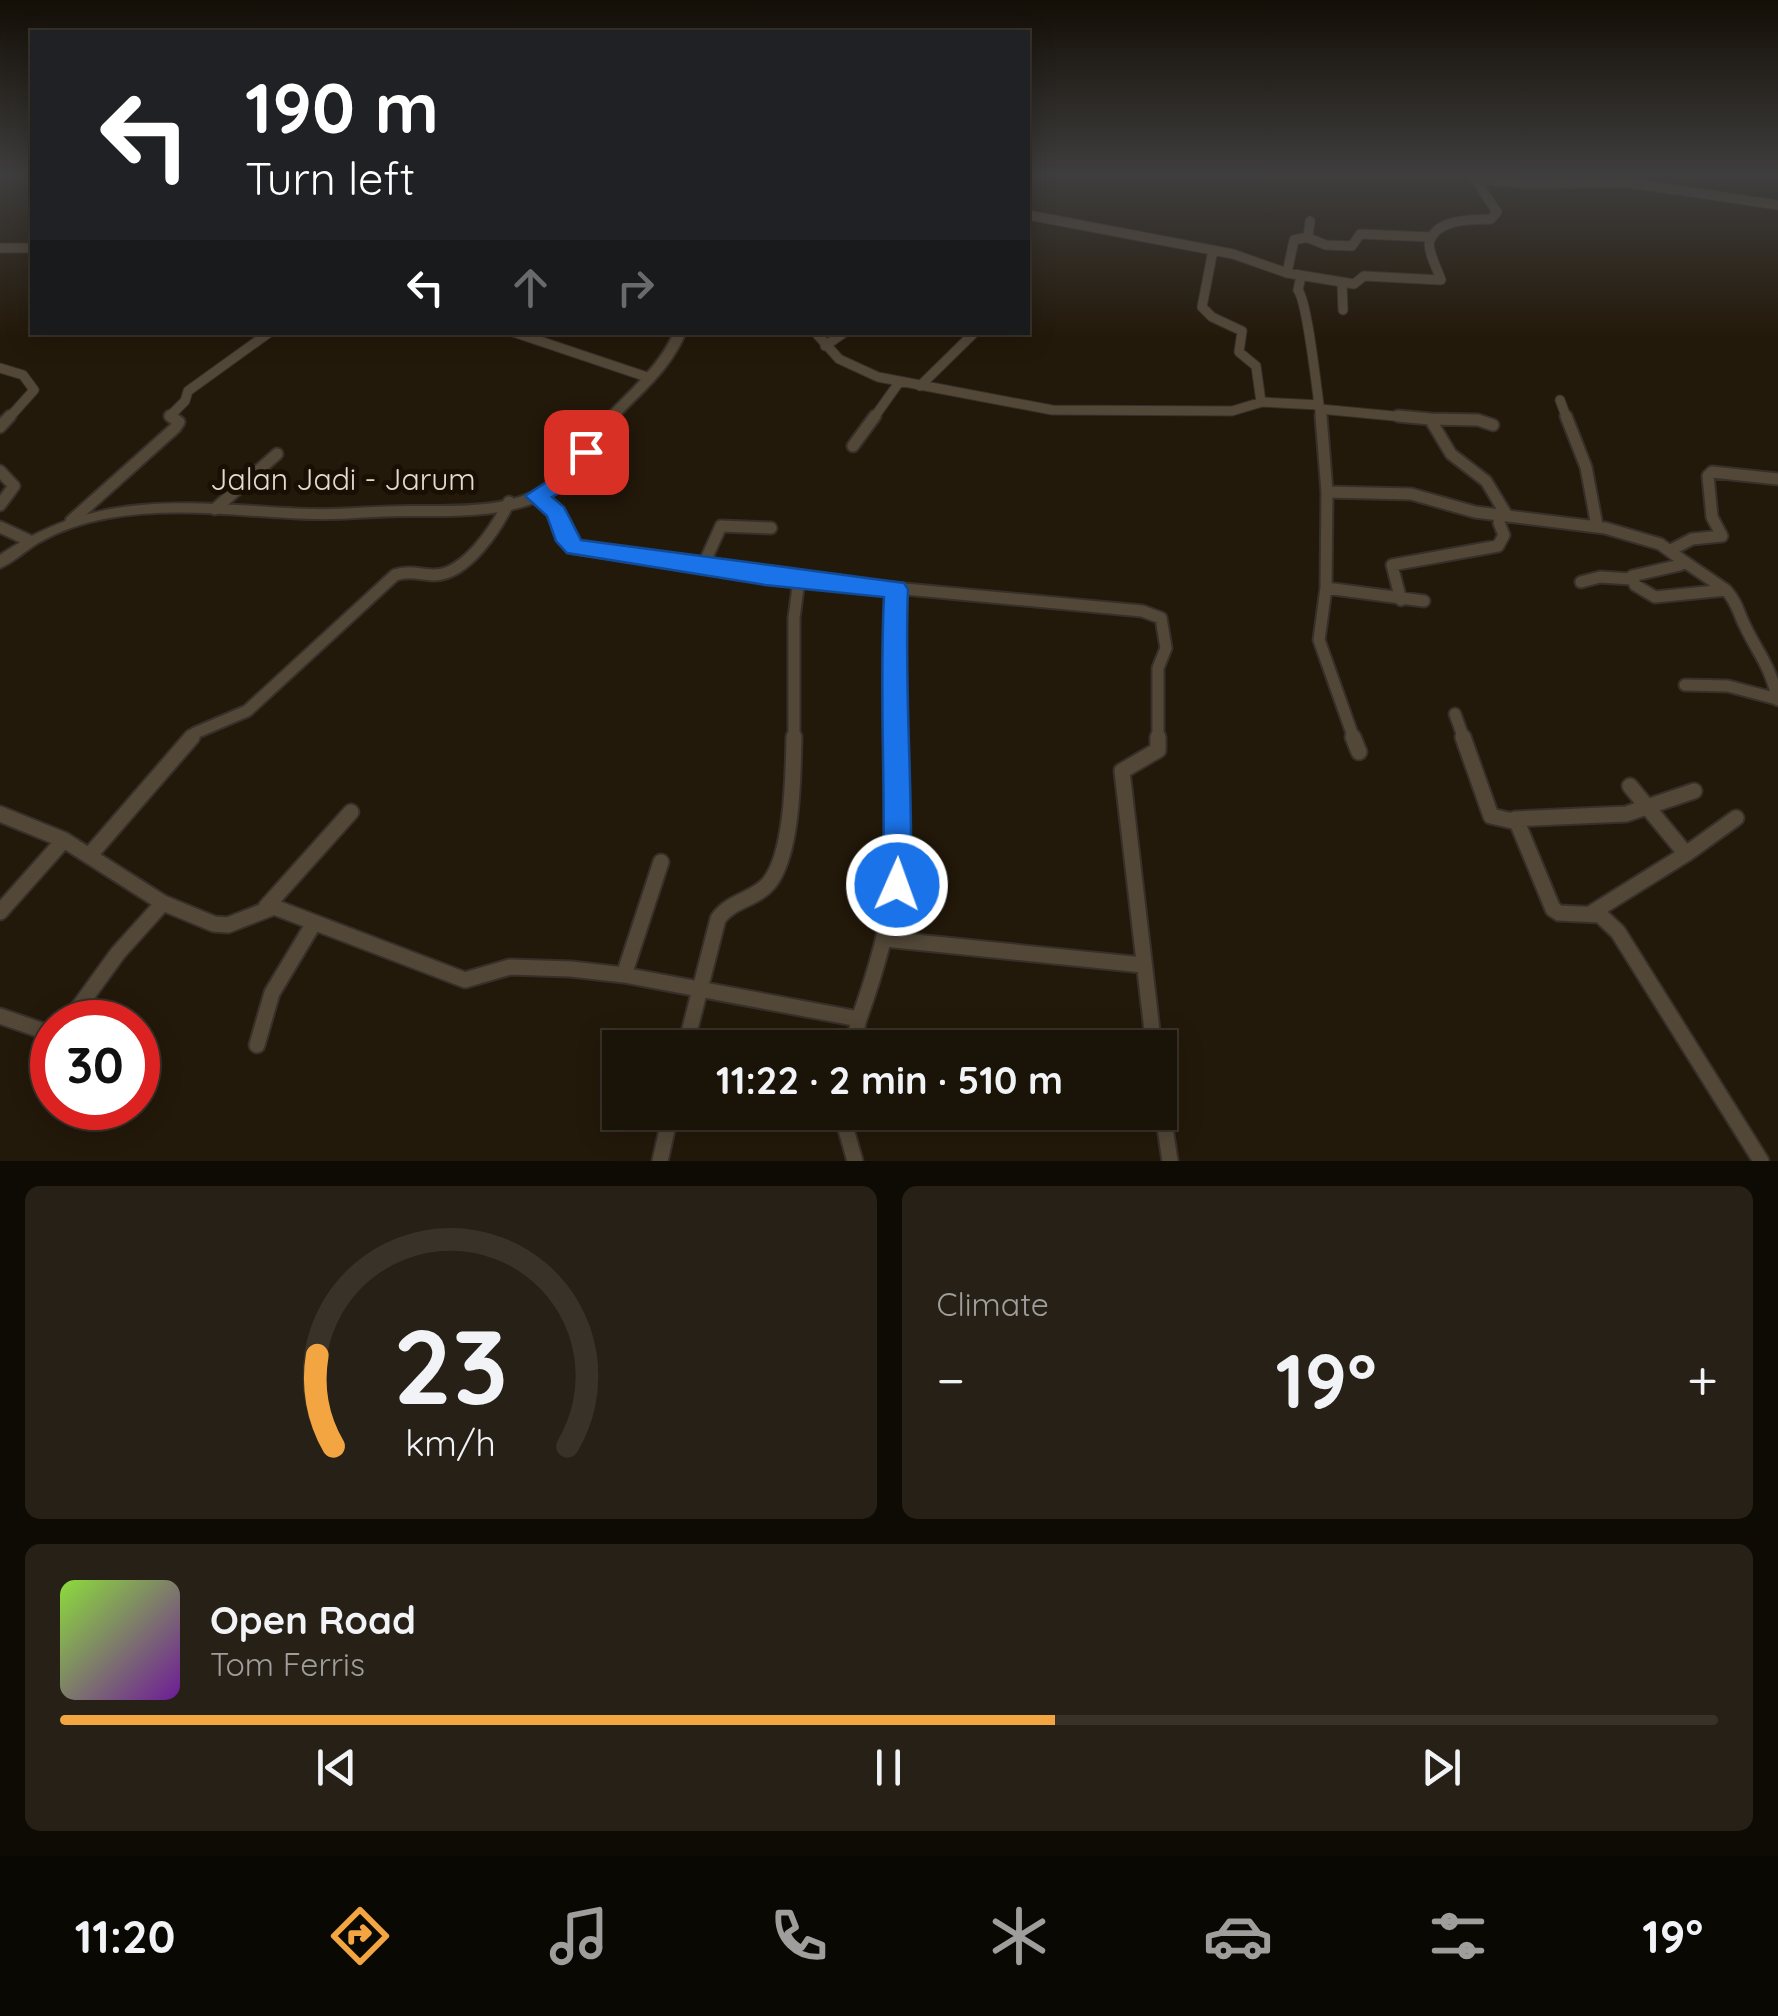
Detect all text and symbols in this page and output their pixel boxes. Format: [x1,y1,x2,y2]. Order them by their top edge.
text: 190 m [245,63,439,151]
icon: left [80,70,210,200]
text: Turn left [245,150,415,206]
icon: left [398,260,453,315]
icon: ahead [503,260,558,315]
icon: right [608,260,663,315]
pin [544,410,629,495]
icon: arrive [559,425,614,480]
street label: Jalan Jadi - Jarum [210,460,476,498]
position arrow [845,833,949,937]
speed limit sign: 30 [30,1000,160,1130]
text: 11:22 · 2 min · 510 m [716,1056,1063,1104]
text: Climate [937,1284,1049,1324]
text: 23 [393,1300,508,1430]
text: 19° [1275,1333,1377,1427]
text: − [937,1345,965,1414]
text: + [1687,1345,1718,1414]
text: km/h [405,1420,496,1465]
text: Open Road [210,1596,416,1644]
text: Tom Ferris [210,1644,365,1684]
icon: previous [309,1740,364,1795]
icon: pause [861,1740,916,1795]
icon: next [1414,1740,1469,1795]
icon: directions [325,1901,395,1971]
icon: music [544,1901,614,1971]
icon: phone [764,1901,834,1971]
icon: climate [984,1901,1054,1971]
icon: car [1203,1901,1273,1971]
icon: filters [1423,1901,1493,1971]
text: 11:20 [75,1908,175,1964]
text: 19° [1642,1908,1703,1964]

